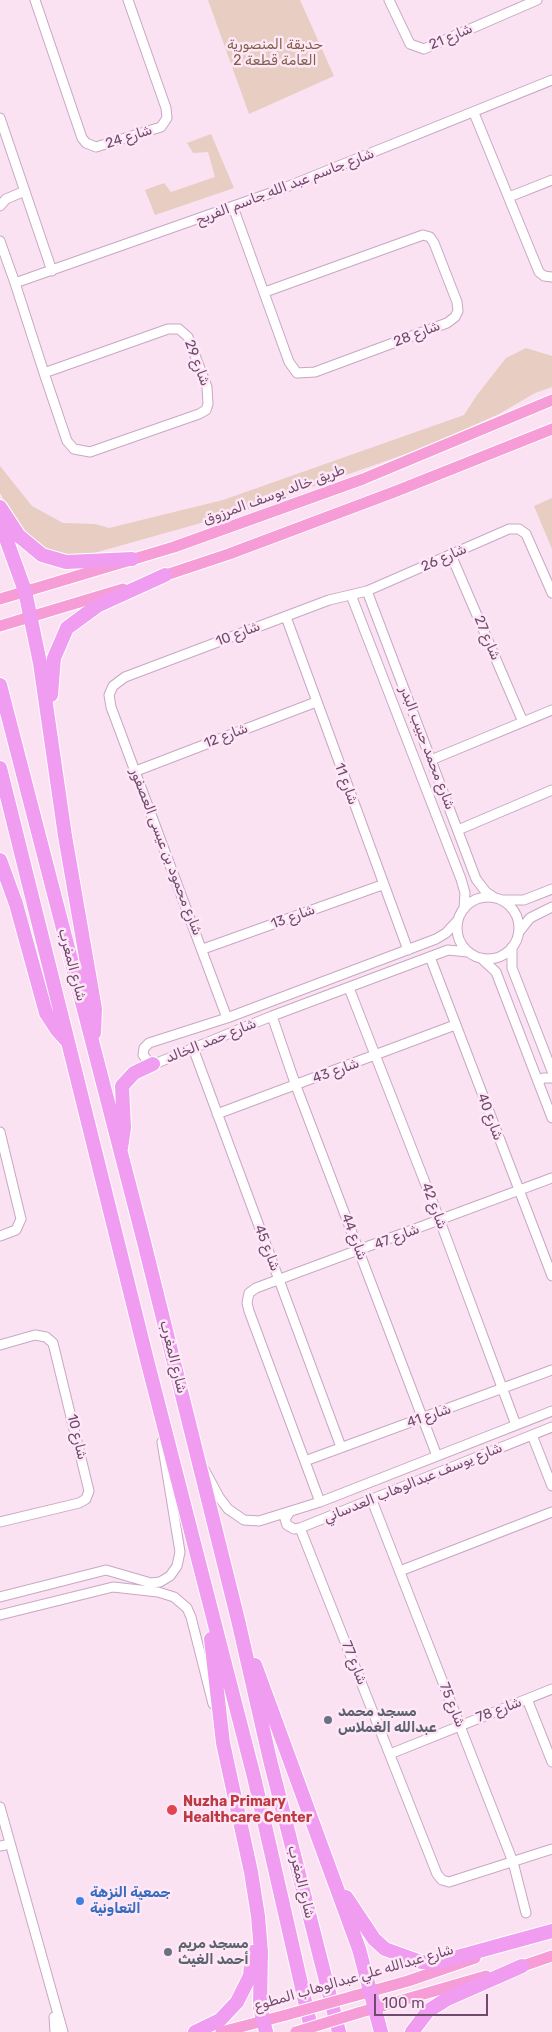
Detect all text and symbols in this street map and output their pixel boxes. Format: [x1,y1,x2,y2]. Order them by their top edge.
street label: شارع 21 [427,20,475,54]
park label: حديقة المنصورية العامة قطعة 2 [227,37,323,70]
street label: شارع 24 [104,122,154,152]
street label: شارع جاسم عبد الله جاسم الفريح [193,145,377,229]
street label: شارع 28 [391,317,443,351]
street label: شارع 29 [181,338,213,388]
street label: طريق خالد يوسف المرزوق [201,461,347,529]
street label: شارع 26 [419,541,469,575]
street label: شارع 27 [470,613,504,663]
street label: شارع 10 [213,618,263,650]
street label: شارع محمد حبيب البدر [396,684,458,812]
street label: شارع 12 [202,720,250,752]
street label: شارع 11 [331,761,361,807]
street label: شارع محمود بن عيسى العصفور [126,766,206,938]
street label: شارع 13 [269,901,317,933]
street label: شارع المغرب [54,927,90,1003]
street label: شارع حمد الخالد [163,1015,259,1067]
street label: شارع 43 [310,1055,362,1087]
street label: شارع 40 [473,1091,507,1143]
street label: شارع 42 [418,1180,450,1232]
street label: شارع 44 [337,1211,371,1263]
street label: شارع 47 [372,1221,422,1253]
street label: شارع 45 [250,1222,284,1274]
street label: شارع المغرب [156,1319,190,1395]
street label: شارع 41 [405,1401,453,1431]
street label: شارع 10 [63,1413,91,1461]
street label: شارع يوسف عبدالوهاب العدساني [321,1439,505,1527]
street label: شارع 77 [338,1639,370,1687]
street label: شارع 75 [435,1680,469,1730]
street label: شارع 78 [474,1694,524,1726]
place label: مسجد محمد عبدالله الغملاس [338,1704,437,1736]
marker: مسجد محمد عبدالله الغملاس [322,1714,334,1726]
place label: Nuzha Primary Healthcare Center [183,1794,312,1826]
marker: Nuzha Primary Healthcare Center [165,1803,179,1817]
street label: شارع المغرب [284,1844,318,1920]
place label: جمعية النزهة التعاونية [90,1885,171,1918]
marker: جمعية النزهة التعاونية [74,1895,86,1907]
place label: مسجد مريم أحمد الغيث [178,1936,249,1968]
street label: شارع عبدالله علي عبدالوهاب المطوع [252,1941,456,2015]
marker: مسجد مريم أحمد الغيث [162,1946,174,1958]
scale bar [377,1984,491,2016]
text: 100 m [382,1994,424,2012]

